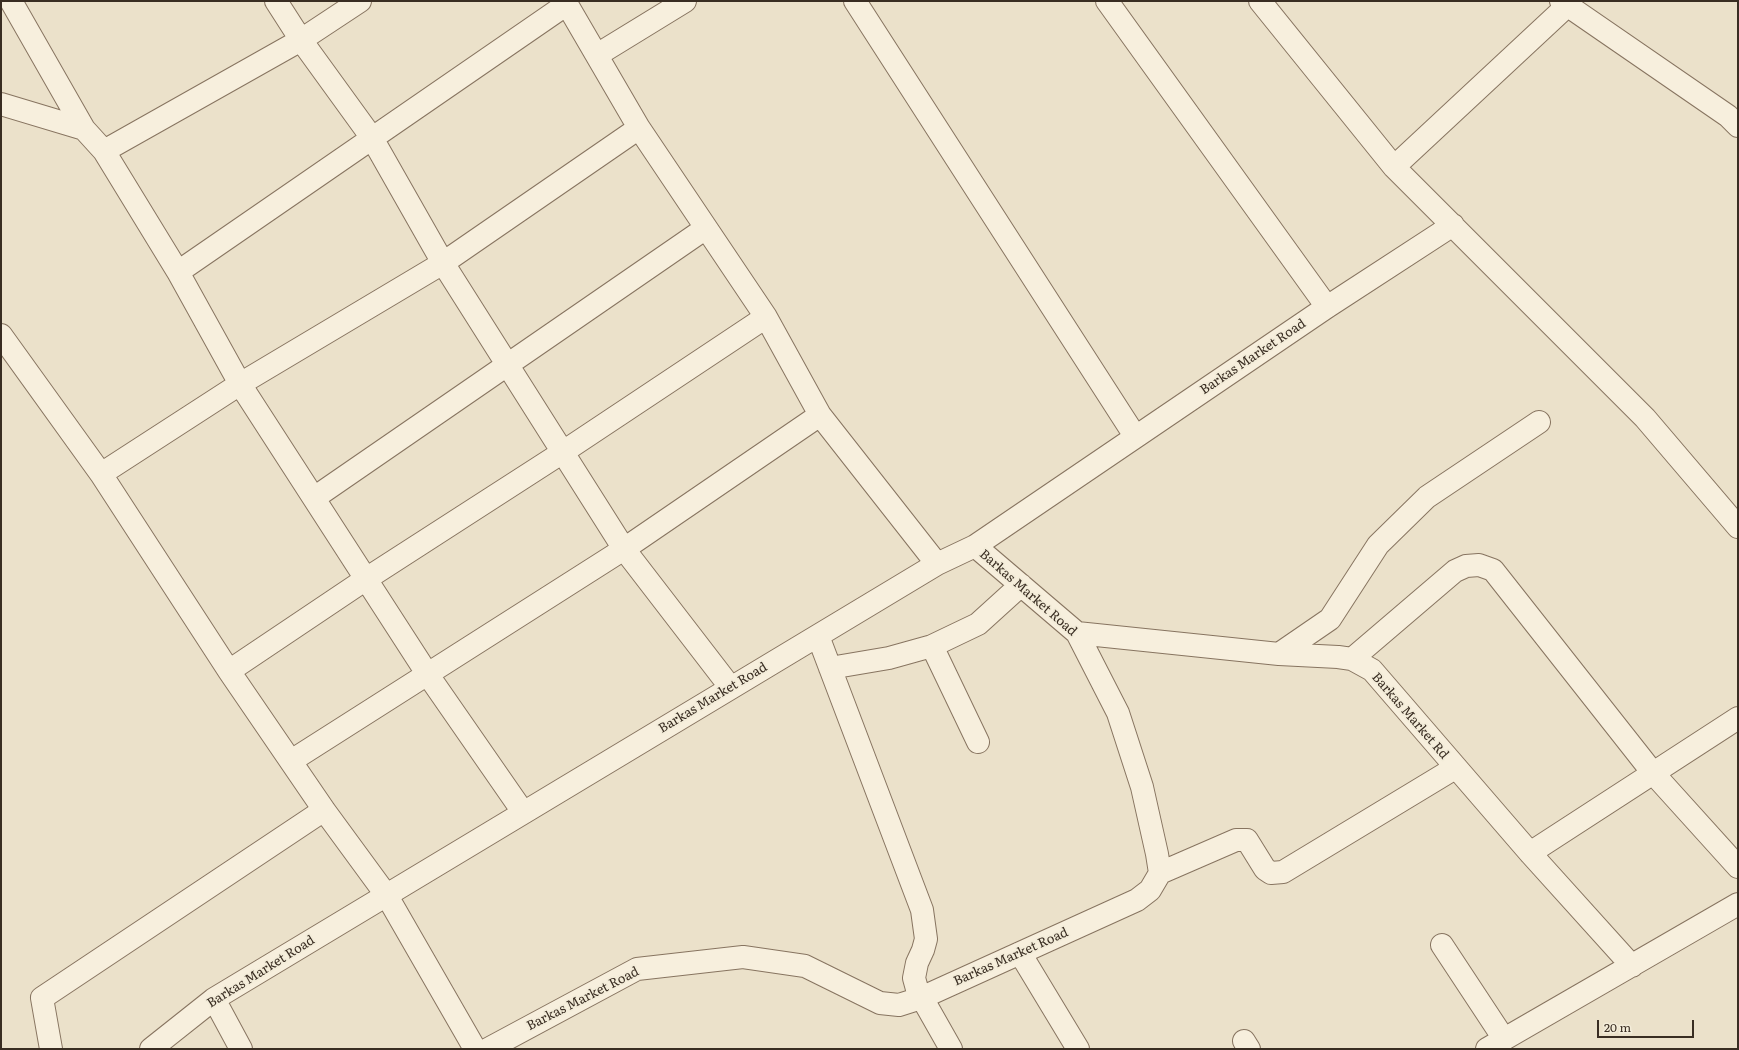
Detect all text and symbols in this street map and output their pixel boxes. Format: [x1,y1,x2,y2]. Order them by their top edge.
street label: Barkas Market Road [1197,316,1309,398]
street label: Barkas Market Road [976,546,1080,640]
street label: Barkas Market Road [656,659,770,737]
street label: Barkas Market Rd [1368,670,1452,762]
street label: Barkas Market Road [951,925,1071,989]
street label: Barkas Market Road [204,933,318,1011]
street label: Barkas Market Road [524,964,642,1034]
scale bar [1599,1012,1696,1038]
text: 20 m [1604,1018,1631,1036]

